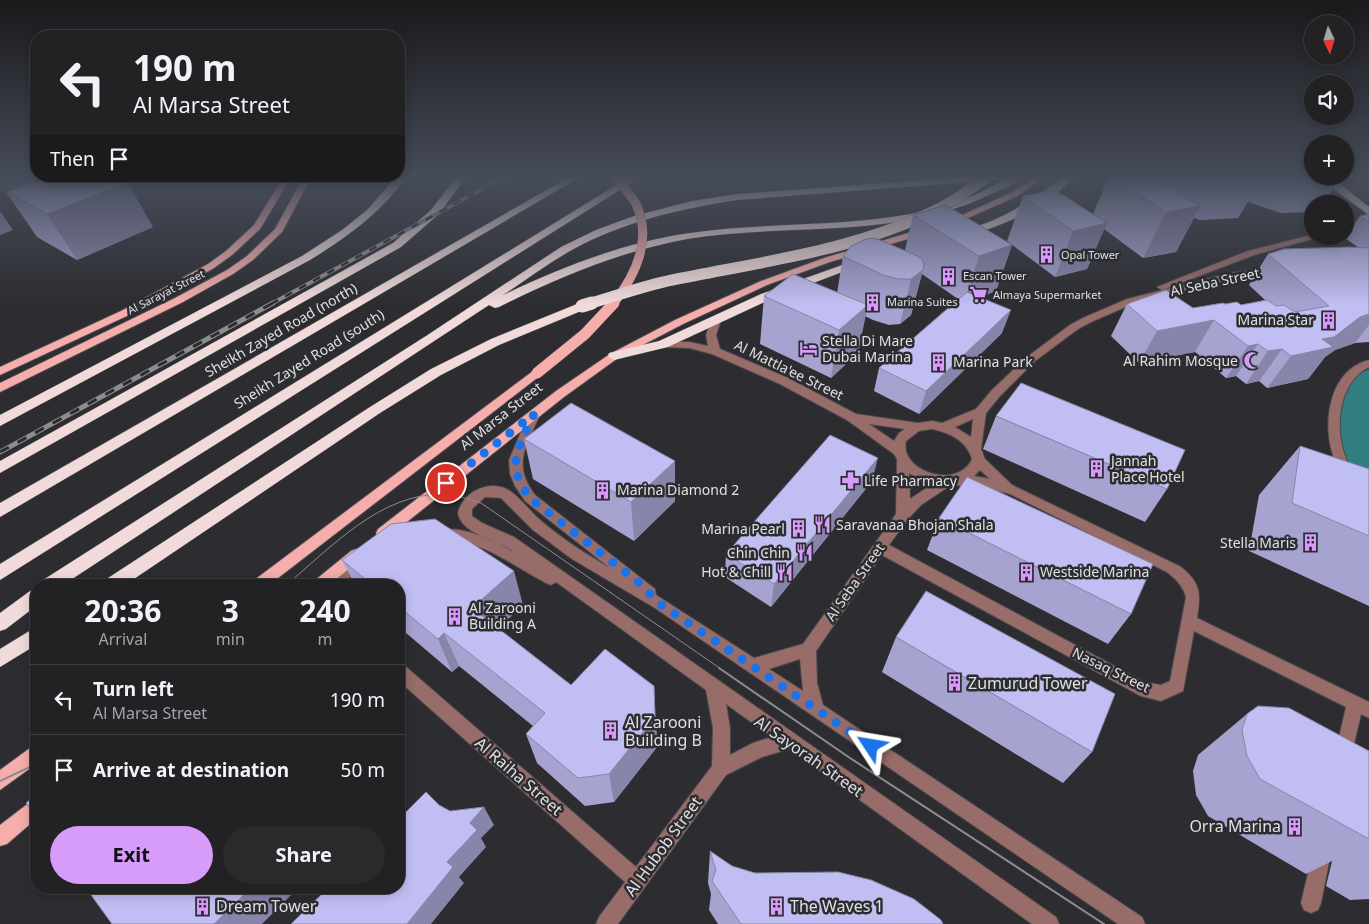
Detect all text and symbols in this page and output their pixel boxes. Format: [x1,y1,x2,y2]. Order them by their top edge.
north arrow [1304,15,1354,65]
map controls [1304,15,1354,245]
text: 190 m [133,44,236,91]
icon: left [50,50,115,115]
button: sound [1304,75,1354,125]
text: Al Marsa Street [133,89,290,119]
button: + [1304,135,1354,185]
icon: arrive [105,145,133,173]
text: Then [50,146,95,172]
button: − [1304,195,1354,245]
building icon: Opal Tower [1037,245,1057,265]
place label: Opal Tower [1061,247,1120,262]
street label: Al Seba Street [1168,263,1261,300]
street label: Al Sarayat Street [125,266,207,317]
building icon: Escan Tower [939,266,959,286]
place label: Escan Tower [963,268,1027,283]
street label: Sheikh Zayed Road (north) [201,278,360,381]
supermarket icon: Almaya Supermarket [969,285,989,305]
place label: Almaya Supermarket [993,287,1101,302]
building icon: Marina Suites [863,292,883,312]
place label: Marina Suites [887,294,957,309]
street label: Sheikh Zayed Road (south) [230,304,388,413]
place label: Marina Star [1238,310,1314,329]
building icon: Marina Star [1318,310,1338,330]
place label: Stella Di Mare Dubai Marina [822,331,913,366]
street label: Al Mattla'ee Street [732,335,847,404]
hotel icon: Stella Di Mare Dubai Marina [798,339,818,359]
place label: Al Rahim Mosque [1123,351,1238,370]
mosque icon: Al Rahim Mosque [1242,351,1262,371]
building icon: Marina Park [929,352,949,372]
place label: Marina Park [953,352,1033,371]
street label: Al Marsa Street [456,377,546,454]
place label: Jannah Place Hotel [1109,451,1185,486]
building icon: Jannah Place Hotel [1087,459,1107,479]
pin [425,462,467,504]
icon: arrive [432,469,460,497]
pharmacy icon: Life Pharmacy [840,471,860,491]
place label: Life Pharmacy [864,471,958,490]
building icon: Marina Diamond 2 [593,480,613,500]
place label: Marina Diamond 2 [617,480,739,499]
restaurant icon: Saravanaa Bhojan Shala [812,515,832,535]
place label: Saravanaa Bhojan Shala [836,515,994,534]
place label: Marina Pearl [701,519,785,538]
building icon: Marina Pearl [789,519,809,539]
place label: Stella Maris [1220,533,1296,552]
building icon: Stella Maris [1300,533,1320,553]
street label: Al Seba Street [821,539,888,624]
place label: Chin Chin [727,543,790,562]
restaurant icon: Chin Chin [794,543,814,563]
place label: Hot & Chill [701,562,771,581]
restaurant icon: Hot & Chill [775,562,795,582]
building icon: Westside Marina [1016,562,1036,582]
place label: Westside Marina [1040,562,1149,581]
text: 20:36 [84,590,161,631]
text: 3 [222,590,239,631]
text: 240 [299,590,351,631]
place label: Al Zarooni Building A [469,598,536,633]
building icon: Al Zarooni Building A [445,606,465,626]
text: Arrival [98,628,147,650]
text: min [216,628,245,650]
text: m [317,628,332,650]
street label: Nasaq Street [1069,643,1153,697]
place label: Zumurud Tower [968,672,1088,694]
building icon: Zumurud Tower [944,673,964,693]
text: Turn left [93,676,174,702]
icon: left [50,686,78,714]
text: 190 m [330,687,385,713]
text: Al Marsa Street [93,702,207,724]
street label: Al Sayorah Street [750,710,868,802]
place label: Al Zarooni Building B [625,711,702,751]
position arrow [844,719,896,771]
building icon: Al Zarooni Building B [601,721,621,741]
street label: Al Raiha Street [471,732,568,820]
icon: arrive [50,756,78,784]
text: Arrive at destination [93,757,289,783]
text: 50 m [341,757,385,783]
street label: Al Hubob Street [619,791,707,900]
place label: Orra Marina [1189,815,1281,837]
building icon: Orra Marina [1285,816,1305,836]
button: Exit [50,826,213,884]
button: Share [223,826,385,884]
place label: Dream Tower [216,895,317,917]
place label: The Waves 1 [790,895,884,917]
building icon: Dream Tower [192,896,212,916]
building icon: The Waves 1 [766,896,786,916]

